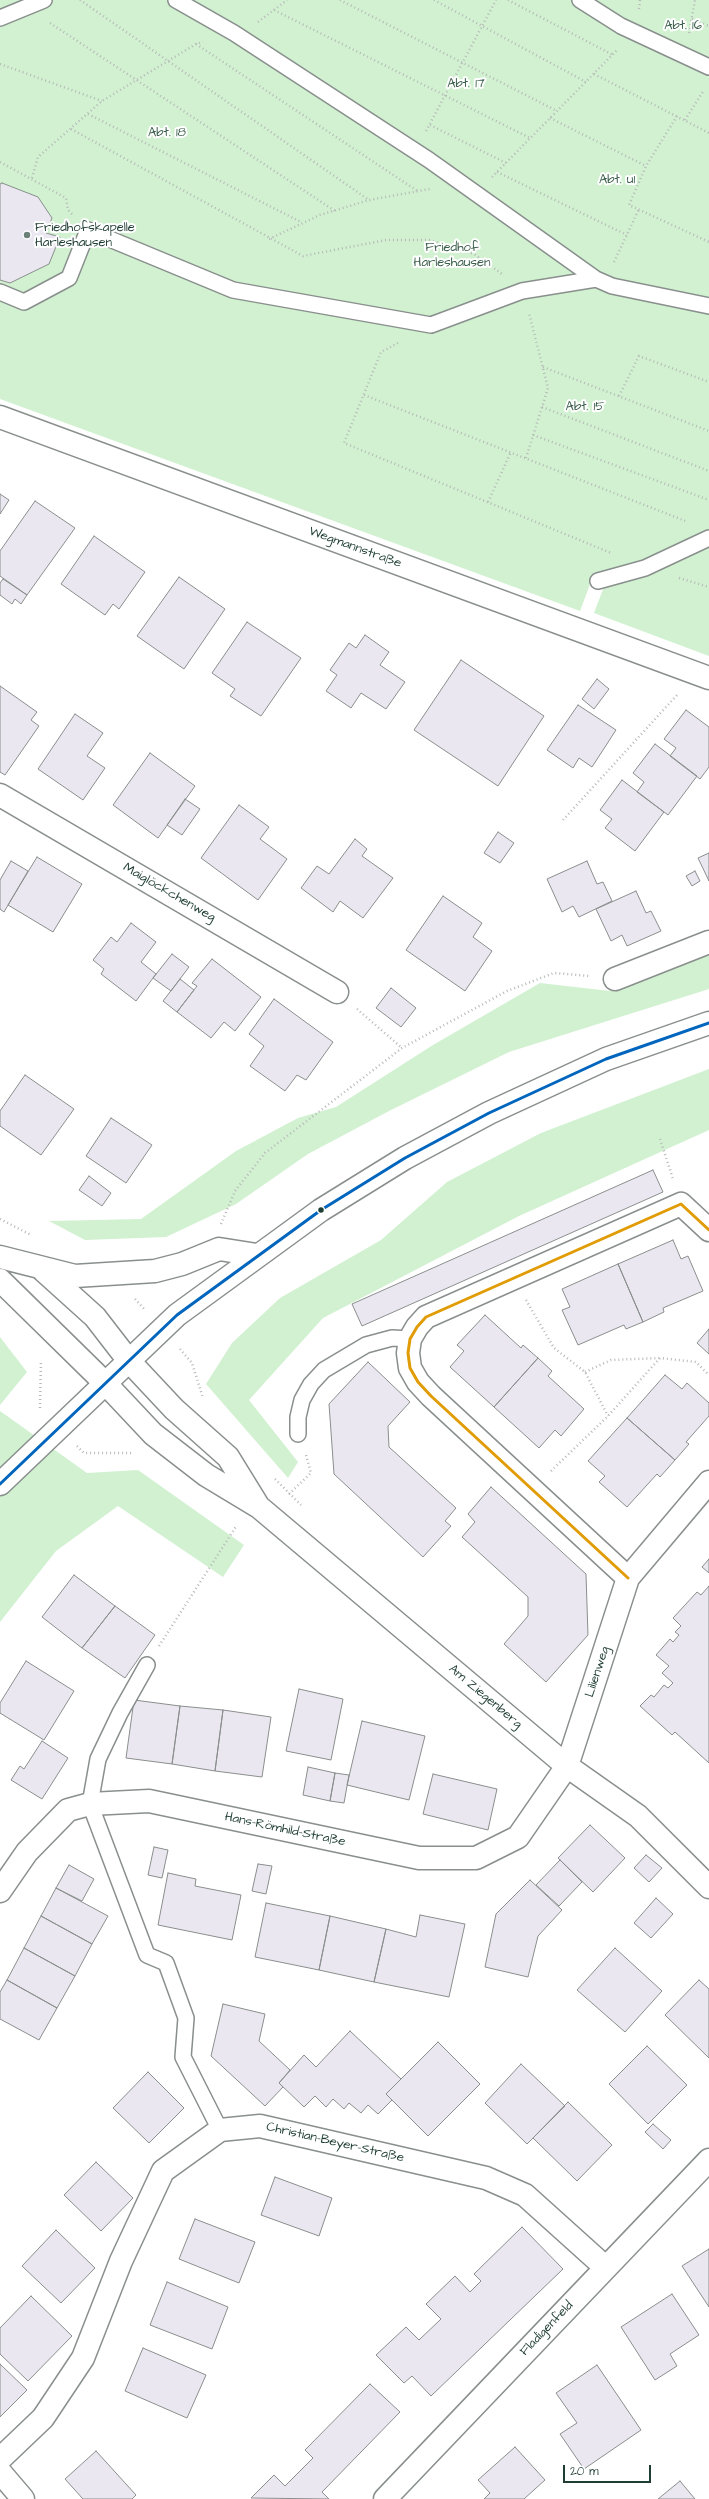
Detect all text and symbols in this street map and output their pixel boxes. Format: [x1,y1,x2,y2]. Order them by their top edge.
park label: Abt. 16 [664,18,702,34]
park label: Abt. 17 [447,76,485,92]
park label: Abt. 18 [148,125,186,141]
park label: Abt. u1 [599,172,635,188]
place label: Friedhofskapelle Harleshausen [35,220,135,251]
marker: Friedhofskapelle Harleshausen [22,230,32,240]
park label: Friedhof Harleshausen [414,240,490,271]
park label: Abt. 15 [566,399,604,415]
street label: Wegmannstraße [307,524,403,572]
street label: Maiglöckchenweg [120,860,218,926]
unlabelled marker [316,1205,326,1215]
street label: Lilienweg [582,1644,614,1700]
street label: Am Ziegenberg [445,1662,525,1732]
street label: Hans-Römhild-Straße [223,1810,347,1850]
street label: Christian-Beyer-Straße [265,2120,405,2166]
street label: Fladigenfeld [517,2298,577,2360]
scale bar [565,2457,653,2483]
text: 20 m [570,2463,599,2480]

